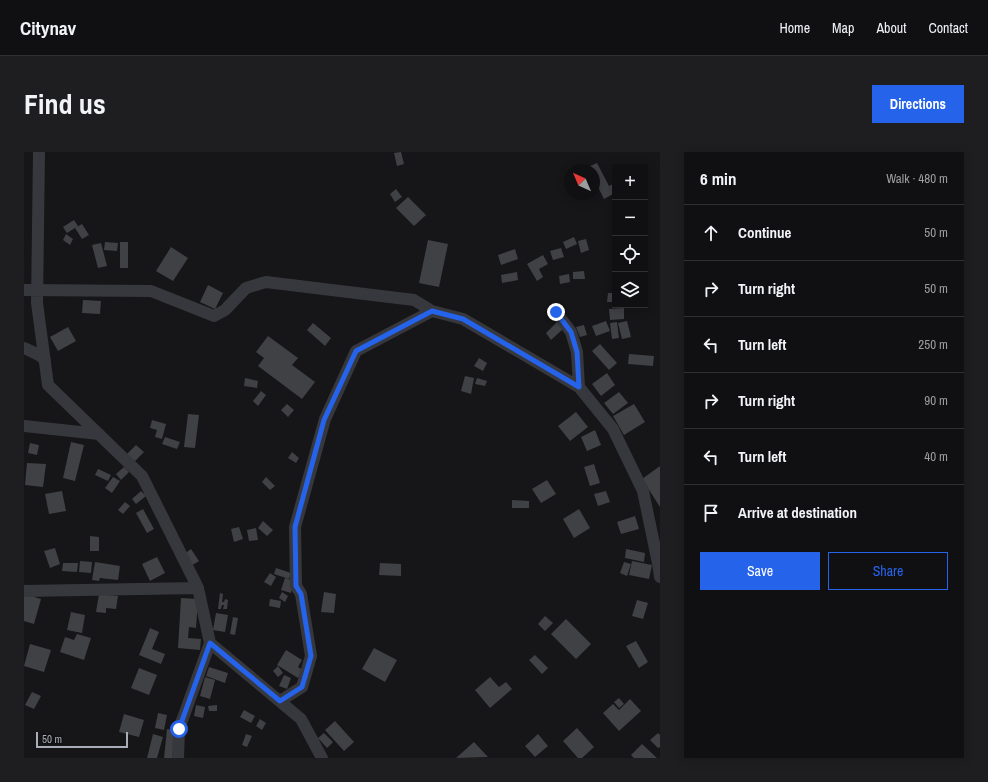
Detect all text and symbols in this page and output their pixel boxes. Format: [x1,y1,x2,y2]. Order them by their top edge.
text: Citynav [20,15,76,41]
text: Home [779,19,810,37]
text: Map [832,19,854,37]
text: About [876,19,906,37]
text: Contact [928,19,968,37]
text: Find us [24,85,106,123]
button: Directions [872,85,964,123]
north arrow [564,164,600,200]
map controls [612,164,648,308]
button: + [612,164,648,200]
text: 6 min [700,167,736,190]
text: Walk · 480 m [886,170,948,187]
button: − [612,200,648,236]
icon: ahead [700,222,722,244]
text: Continue [738,222,791,243]
text: 50 m [924,224,948,241]
button: locate [612,236,648,272]
button: layers [612,272,648,308]
icon: right [700,278,722,300]
text: Turn right [738,278,795,299]
text: 50 m [924,280,948,297]
route end [547,303,565,321]
icon: left [700,334,722,356]
text: Turn left [738,334,786,355]
text: 250 m [918,336,948,353]
icon: right [700,390,722,412]
text: Turn right [738,390,795,411]
text: 90 m [924,392,948,409]
icon: left [700,446,722,468]
text: Turn left [738,446,786,467]
text: 40 m [924,448,948,465]
icon: arrive [700,502,722,524]
text: Arrive at destination [738,502,857,523]
button: Save [700,552,820,590]
button: Share [828,552,948,590]
route start [170,720,188,738]
scale bar [36,730,128,749]
text: 50 m [42,732,62,746]

